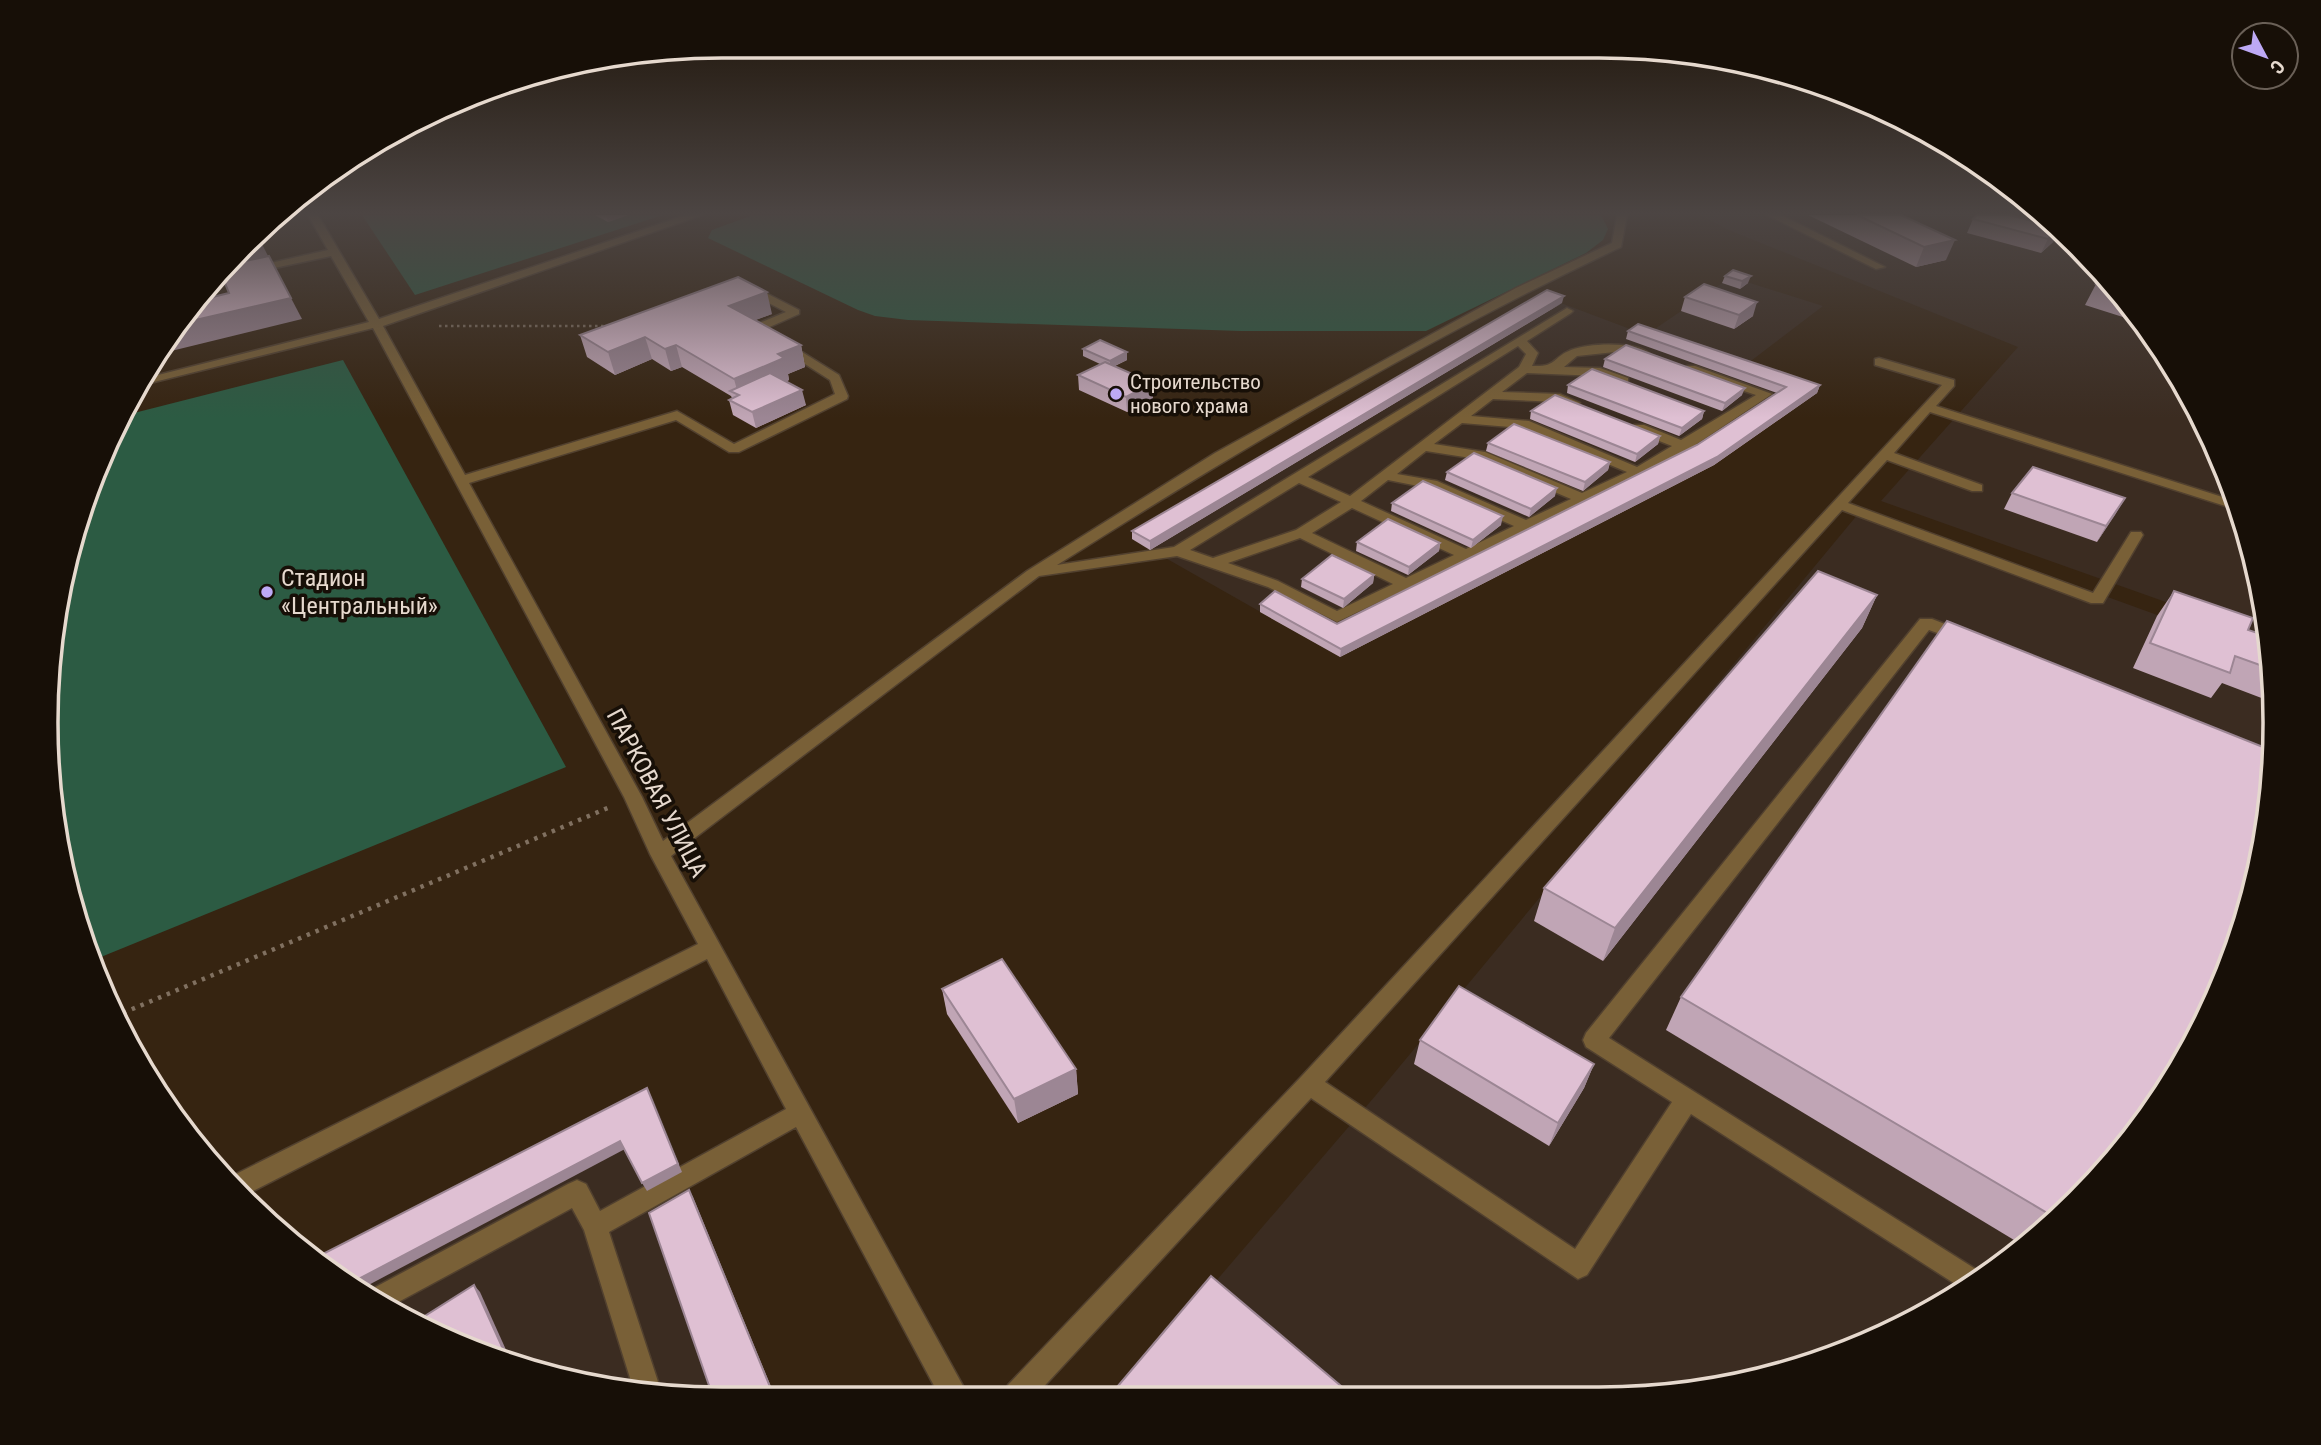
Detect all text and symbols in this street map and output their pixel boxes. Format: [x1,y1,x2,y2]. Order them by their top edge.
north arrow [2230,21,2300,91]
text: С [2265,55,2290,79]
place label: Строительство нового храма [1130,370,1261,418]
marker: Строительство нового храма [1108,386,1124,402]
place label: Стадион «Центральный» [281,564,438,620]
marker: Стадион «Центральный» [259,584,275,600]
street label: ПАРКОВАЯ УЛИЦА [601,704,713,882]

